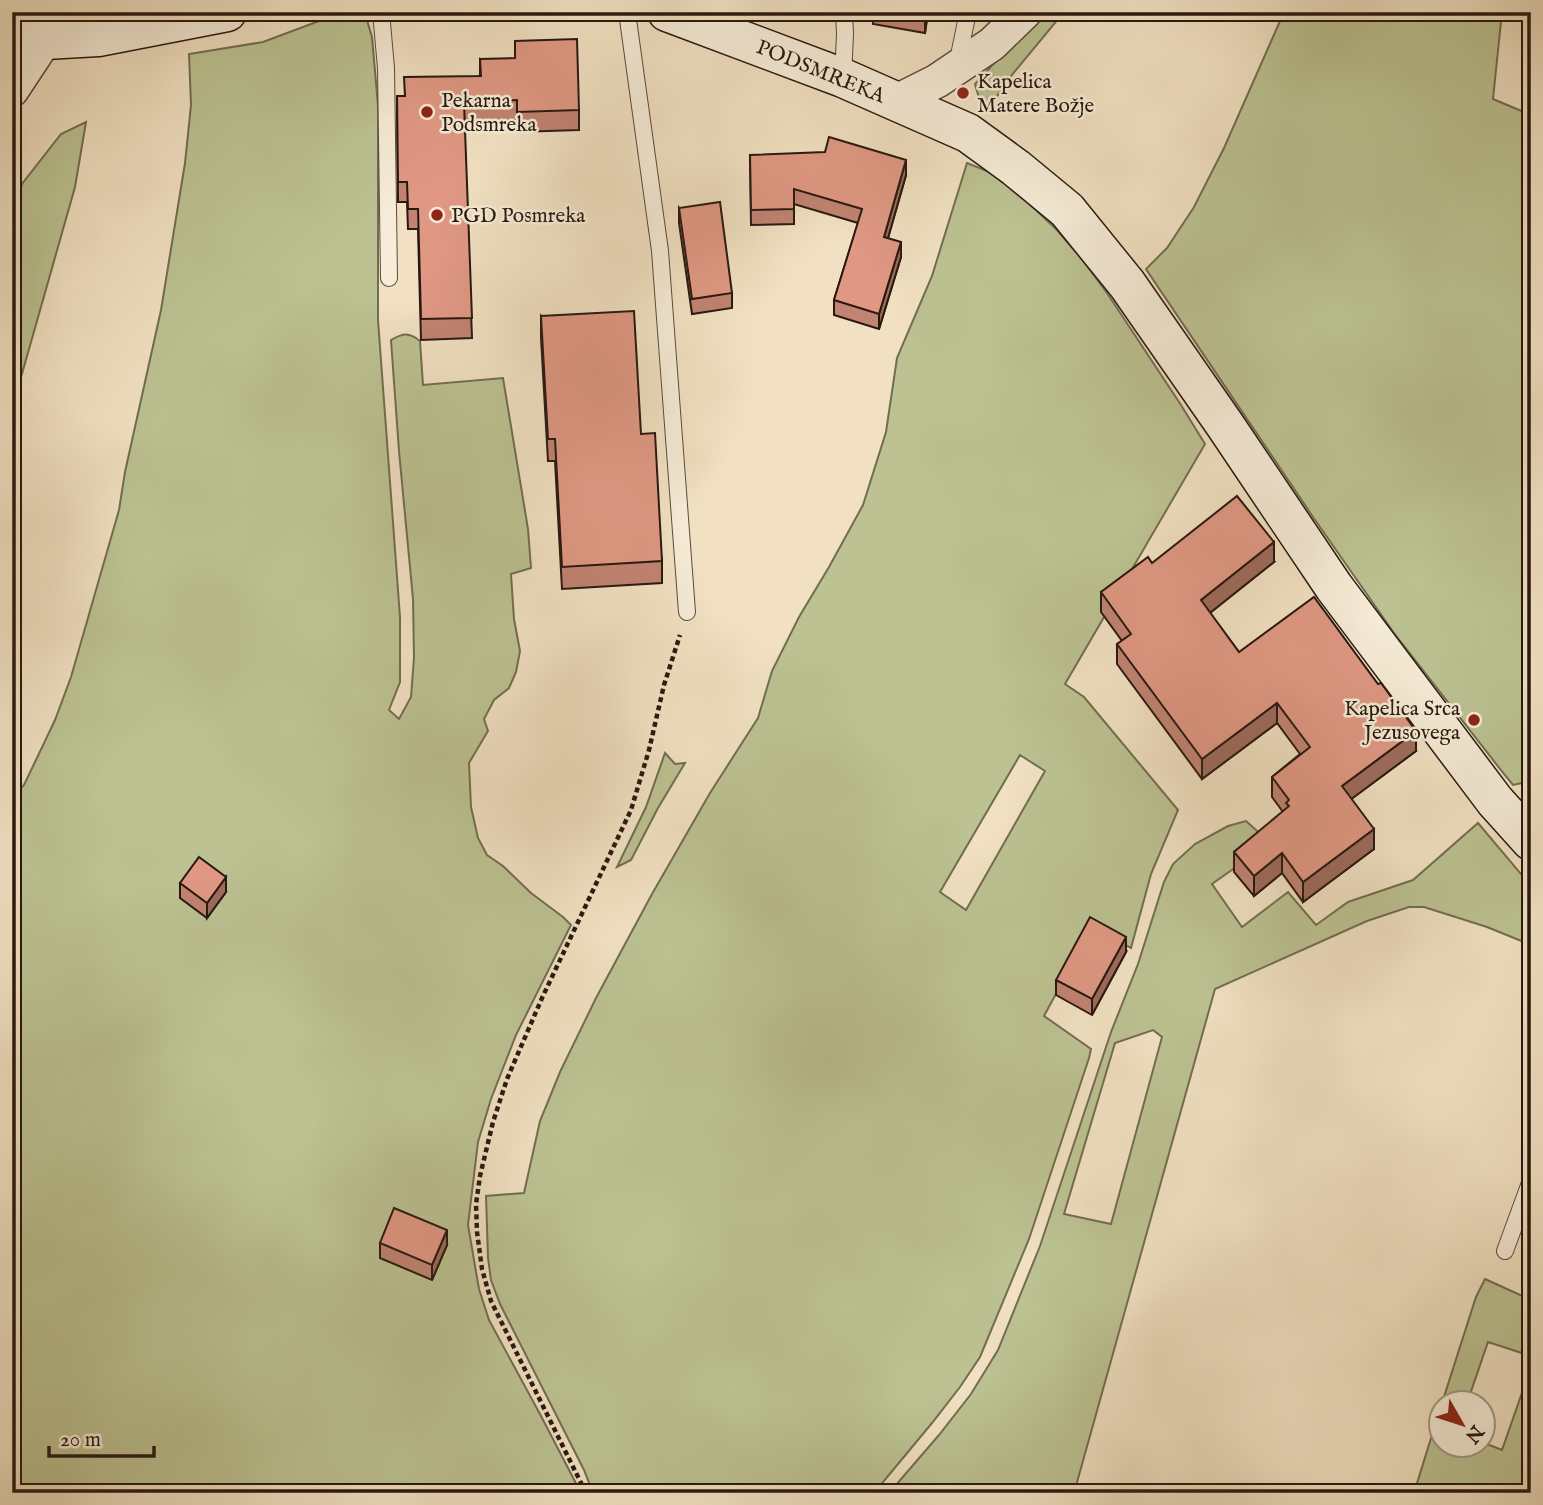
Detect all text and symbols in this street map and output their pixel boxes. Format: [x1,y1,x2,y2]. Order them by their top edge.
street label: PODSMREKA [752,34,890,111]
place label: Kapelica Matere Božje [977,69,1095,120]
marker: Kapelica Matere Božje [955,85,971,101]
place label: Pekarna Podsmreka [441,88,537,139]
marker: Pekarna Podsmreka [419,104,435,120]
place label: PGD Posmreka [451,203,586,230]
marker: PGD Posmreka [429,207,445,223]
place label: Kapelica Srca Jezusovega [1344,696,1461,747]
marker: Kapelica Srca Jezusovega [1466,712,1482,728]
north arrow [1428,1390,1498,1460]
scale bar [49,1414,154,1458]
text: N [1459,1419,1489,1448]
text: 20 m [60,1427,101,1454]

